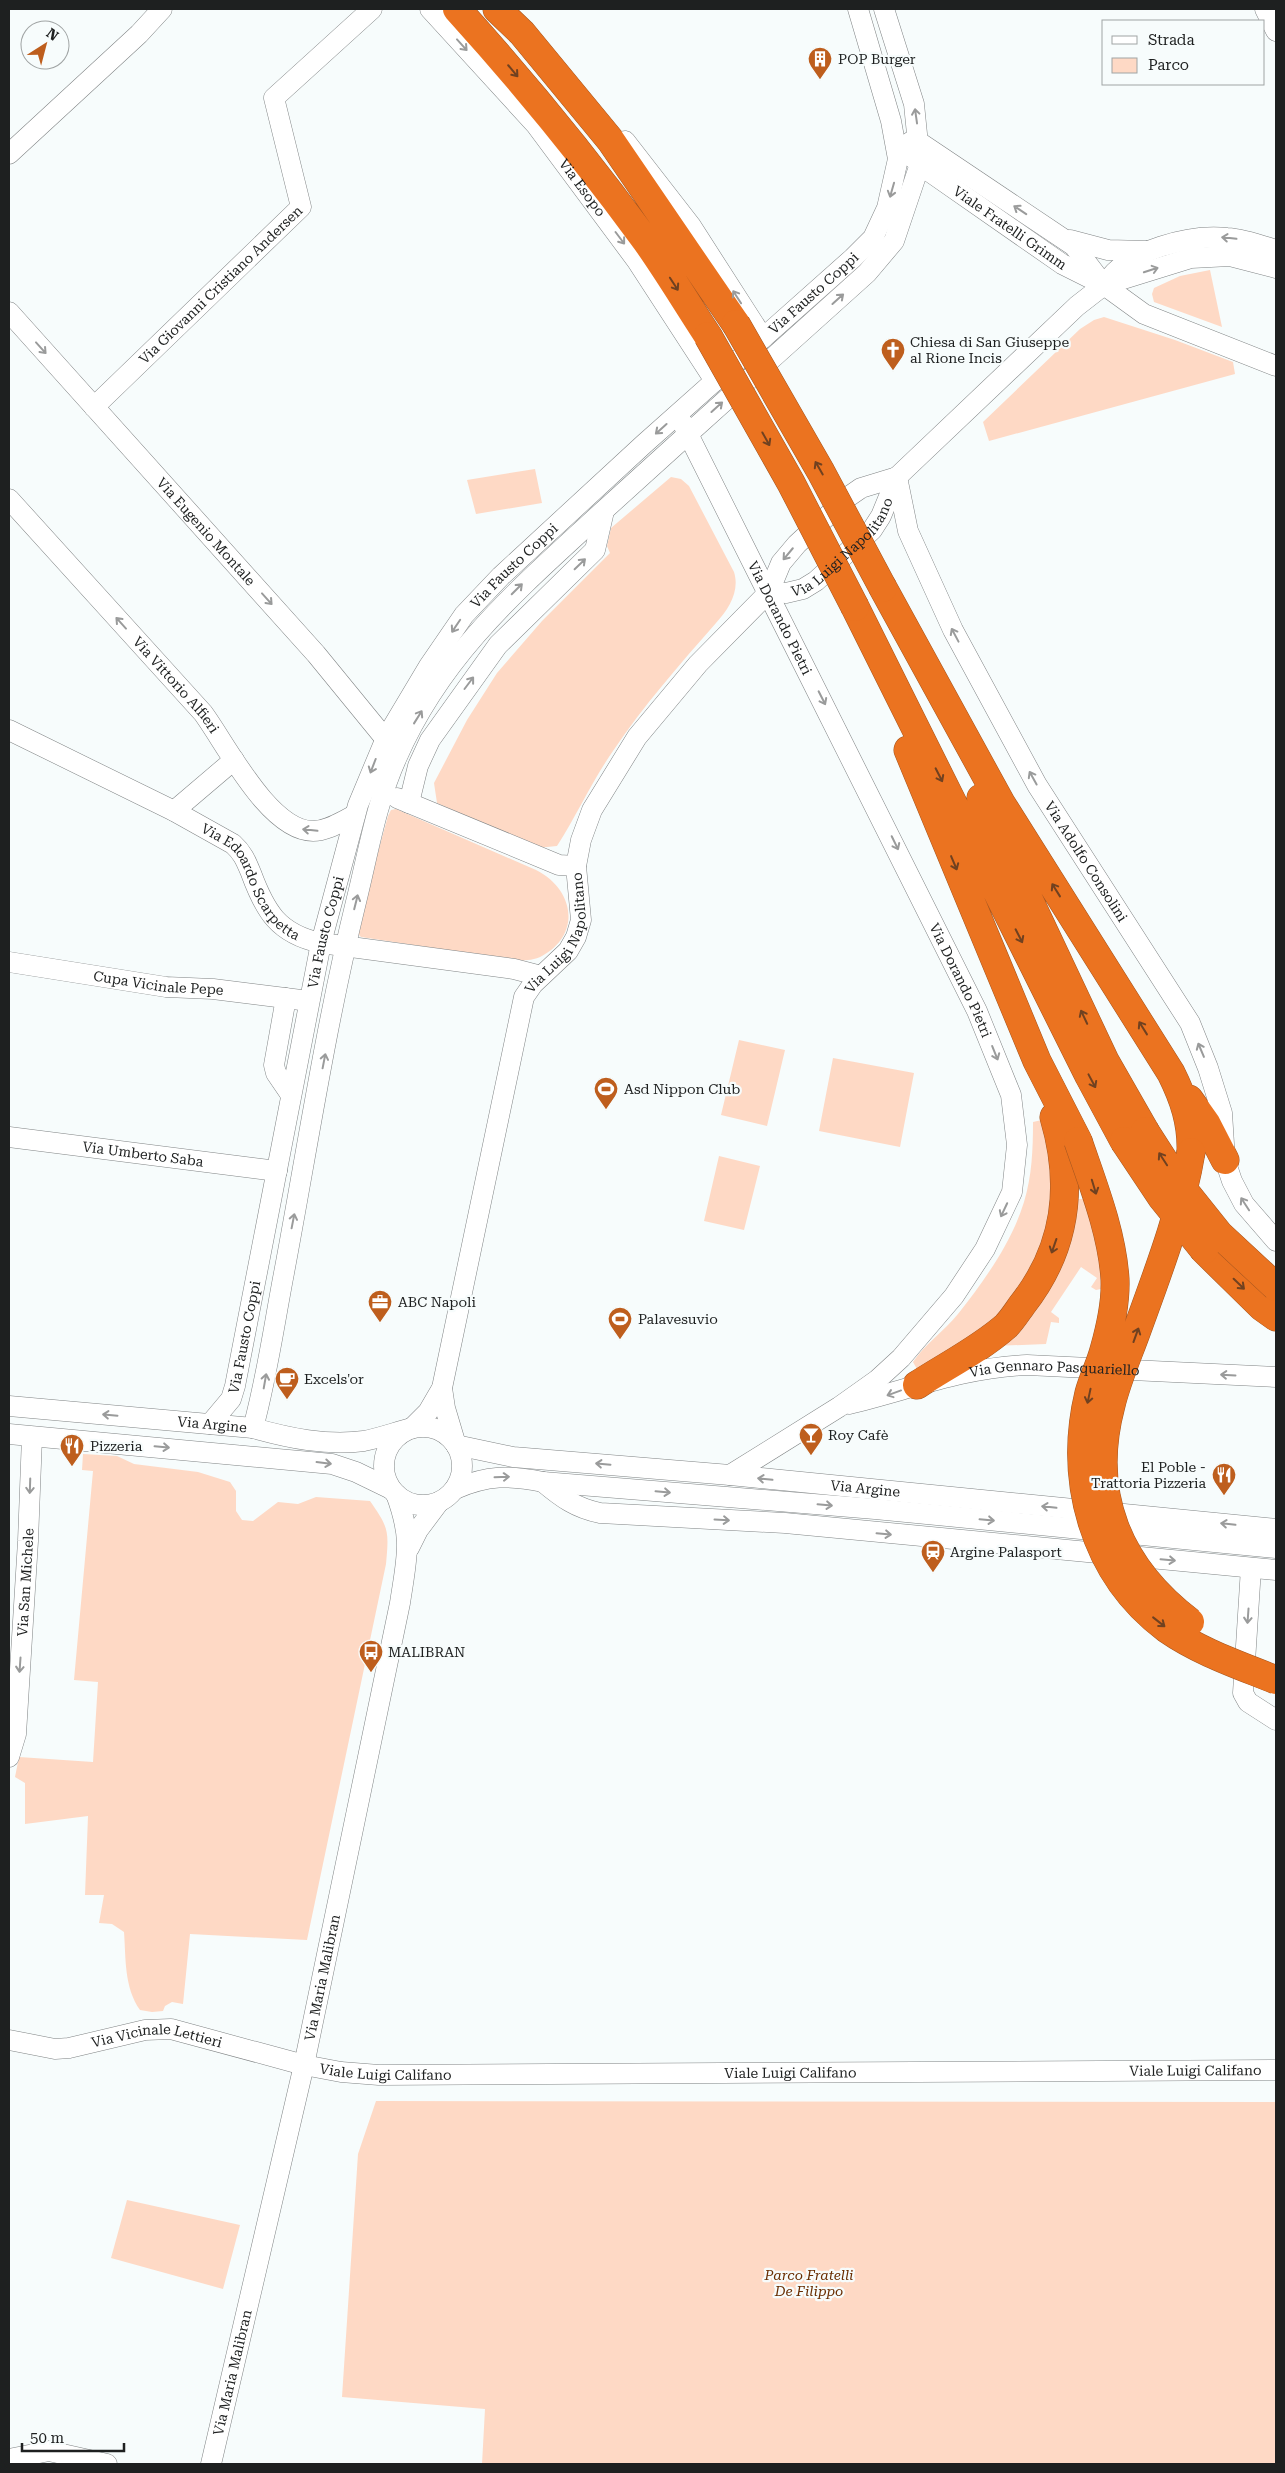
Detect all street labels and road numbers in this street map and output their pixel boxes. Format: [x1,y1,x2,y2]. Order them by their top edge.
street label: Via Esopo [556,156,609,219]
street label: Viale Fratelli Grimm [950,183,1070,273]
street label: Via Giovanni Cristiano Andersen [136,202,305,367]
street label: Via Fausto Coppi [765,249,862,337]
street label: Via Eugenio Montale [153,474,259,589]
street label: Via Luigi Napolitano [790,495,896,600]
street label: Via Fausto Coppi [467,520,561,611]
street label: Via Dorando Pietri [745,558,815,678]
street label: Via Vittorio Alfieri [130,633,223,736]
street label: Via Adolfo Consolini [1042,798,1131,925]
street label: Via Edoardo Scarpetta [198,820,303,943]
street label: Via Luigi Napolitano [521,872,589,996]
street label: Via Fausto Coppi [304,874,347,990]
street label: Via Dorando Pietri [926,920,995,1040]
street label: Cupa Vicinale Pepe [92,968,225,998]
street label: Via Umberto Saba [82,1138,205,1170]
street label: Via Fausto Coppi [225,1279,263,1396]
street label: Via Gennaro Pasquariello [968,1357,1140,1380]
street label: Via Argine [177,1413,248,1435]
street label: Via Argine [830,1477,901,1500]
street label: Via San Michele [14,1527,37,1637]
street label: Via Maria Malibran [301,1913,343,2042]
street label: Via Vicinale Lettieri [90,2021,225,2051]
street label: Viale Luigi Califano [318,2060,452,2083]
street label: Viale Luigi Califano [1129,2062,1262,2079]
street label: Viale Luigi Califano [724,2064,857,2081]
street label: Via Maria Malibran [210,2308,255,2437]

